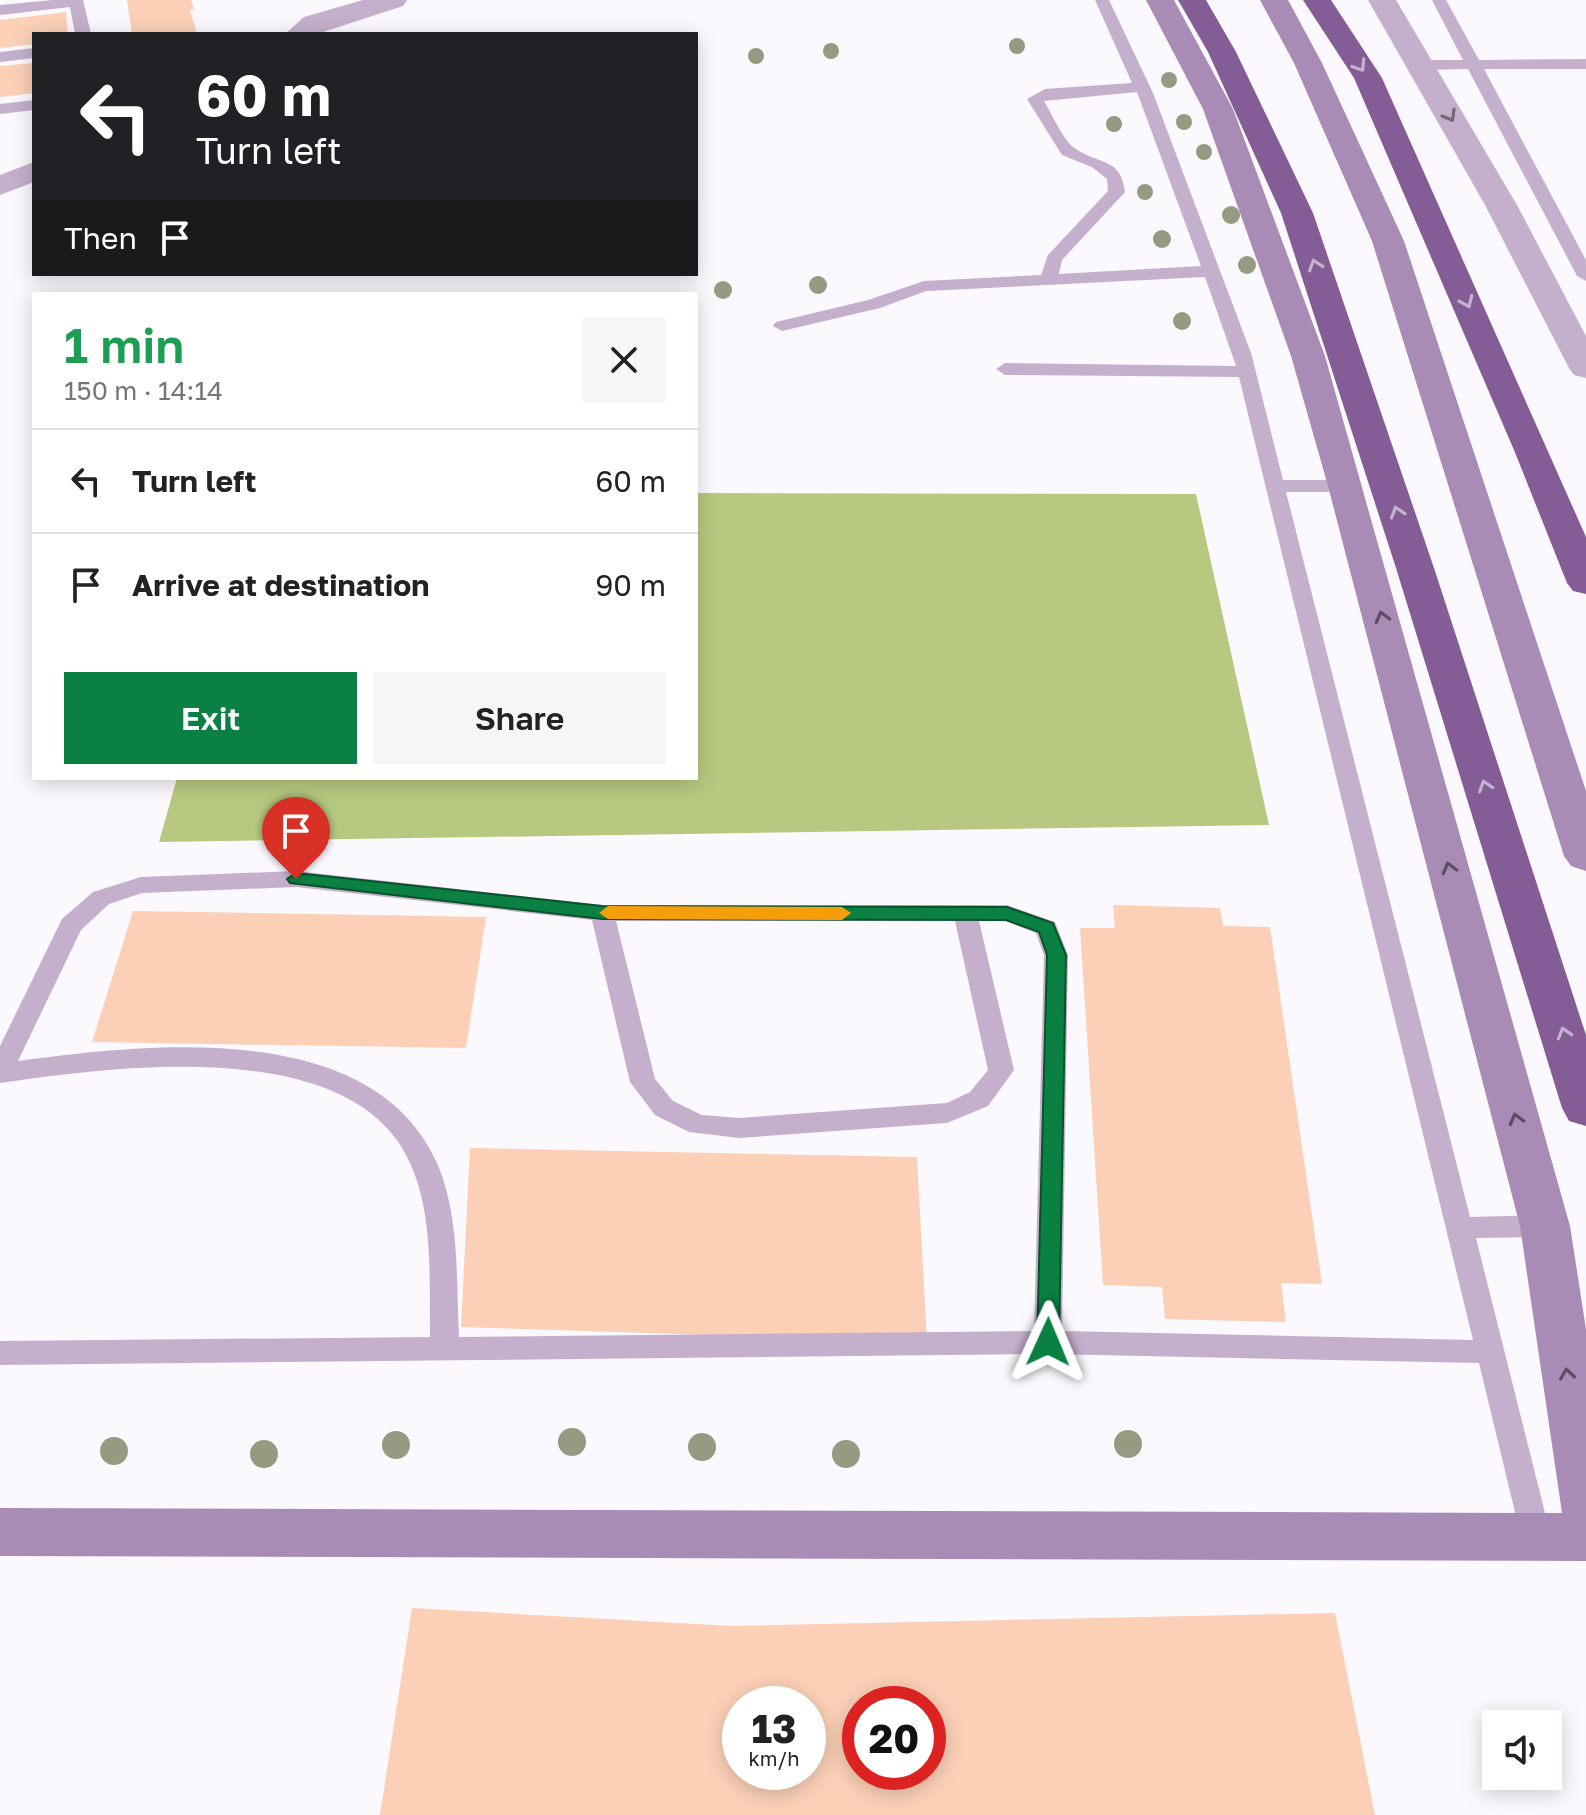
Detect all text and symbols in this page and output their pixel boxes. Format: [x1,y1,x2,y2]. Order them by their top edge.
one-way arrow [1350,57,1365,71]
text: 60 m [196,61,331,128]
icon: left [64,64,168,168]
one-way arrow [1440,107,1456,122]
text: Turn left [196,129,342,172]
icon: arrive [153,216,197,260]
text: Then [64,220,137,256]
one-way arrow [1308,259,1324,273]
one-way arrow [1457,294,1473,308]
text: 1 min [64,316,184,374]
button: close [582,318,666,402]
text: 150 m · 14:14 [64,375,223,406]
icon: left [64,459,108,503]
text: Turn left [132,463,257,499]
text: 60 m [595,463,666,499]
one-way arrow [1390,505,1406,519]
icon: arrive [64,563,108,607]
text: Arrive at destination [132,567,429,603]
text: 90 m [595,567,666,603]
one-way arrow [1375,610,1391,624]
button: Exit [64,672,357,764]
button: Share [373,672,666,764]
one-way arrow [1479,779,1495,793]
pin [262,797,330,879]
icon: arrive [274,809,318,853]
one-way arrow [1442,861,1458,875]
one-way arrow [1557,1027,1573,1041]
one-way arrow [1509,1112,1526,1126]
position arrow [1006,1300,1090,1384]
one-way arrow [1559,1367,1576,1380]
speed limit sign: 20 [842,1686,946,1790]
text: 13 [752,1704,797,1752]
map controls [1482,1710,1562,1790]
button: sound [1482,1710,1562,1790]
text: km/h [749,1746,799,1770]

